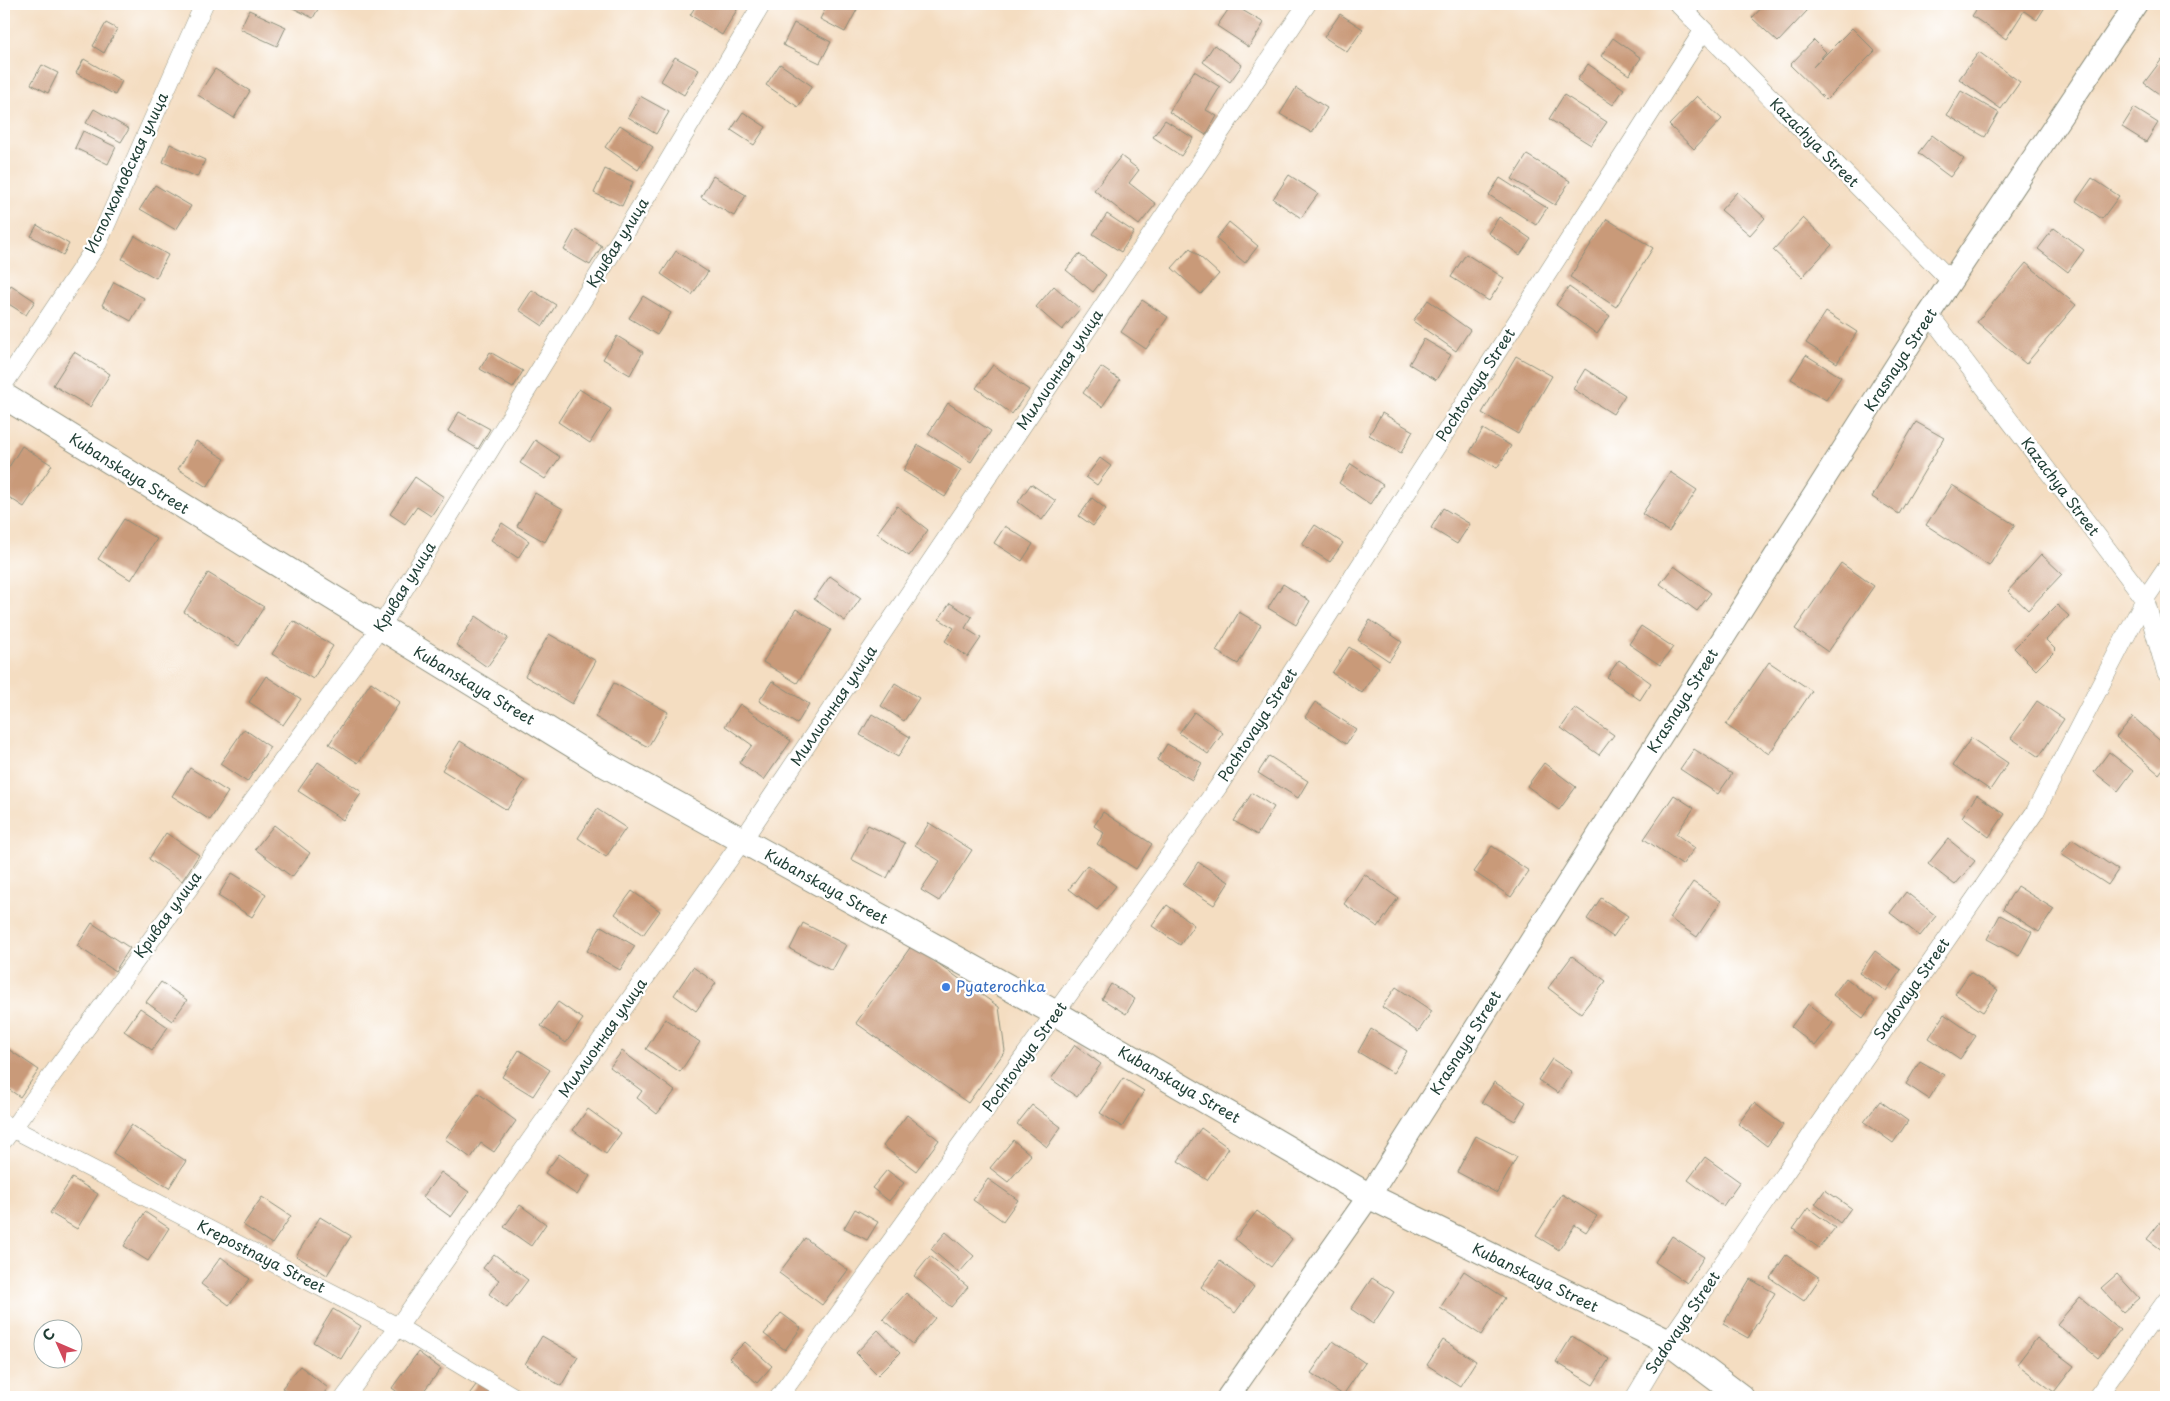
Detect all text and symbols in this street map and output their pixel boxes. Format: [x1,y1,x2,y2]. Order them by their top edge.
street label: Исполкомовская улица [78,87,173,257]
street label: Kazachya Street [1765,92,1865,192]
street label: Кривая улица [580,192,654,292]
street label: Krasnaya Street [1858,303,1942,415]
street label: Миллионная улица [1010,304,1108,434]
street label: Pochtovaya Street [1429,323,1520,445]
street label: Kubanskaya Street [65,426,194,519]
street label: Kazachya Street [2016,432,2106,540]
street label: Кривая улица [367,536,441,636]
street label: Kubanskaya Street [410,639,540,730]
street label: Миллионная улица [784,640,882,770]
street label: Krasnaya Street [1640,644,1723,757]
street label: Pochtovaya Street [1211,663,1302,785]
street label: Kubanskaya Street [761,842,893,929]
street label: Кривая улица [127,866,206,962]
street label: Sadovaya Street [1867,933,1954,1044]
street label: Миллионная улица [552,972,652,1102]
place label: Pyaterochka [956,974,1046,997]
marker: Pyaterochka [940,981,952,993]
street label: Krasnaya Street [1423,986,1506,1099]
street label: Pochtovaya Street [976,996,1072,1116]
street label: Kubanskaya Street [1114,1039,1245,1128]
street label: Krepostnaya Street [193,1213,330,1298]
street label: Kubanskaya Street [1469,1236,1603,1317]
street label: Sadovaya Street [1639,1266,1725,1378]
north arrow [32,1318,82,1368]
text: С [37,1323,60,1346]

